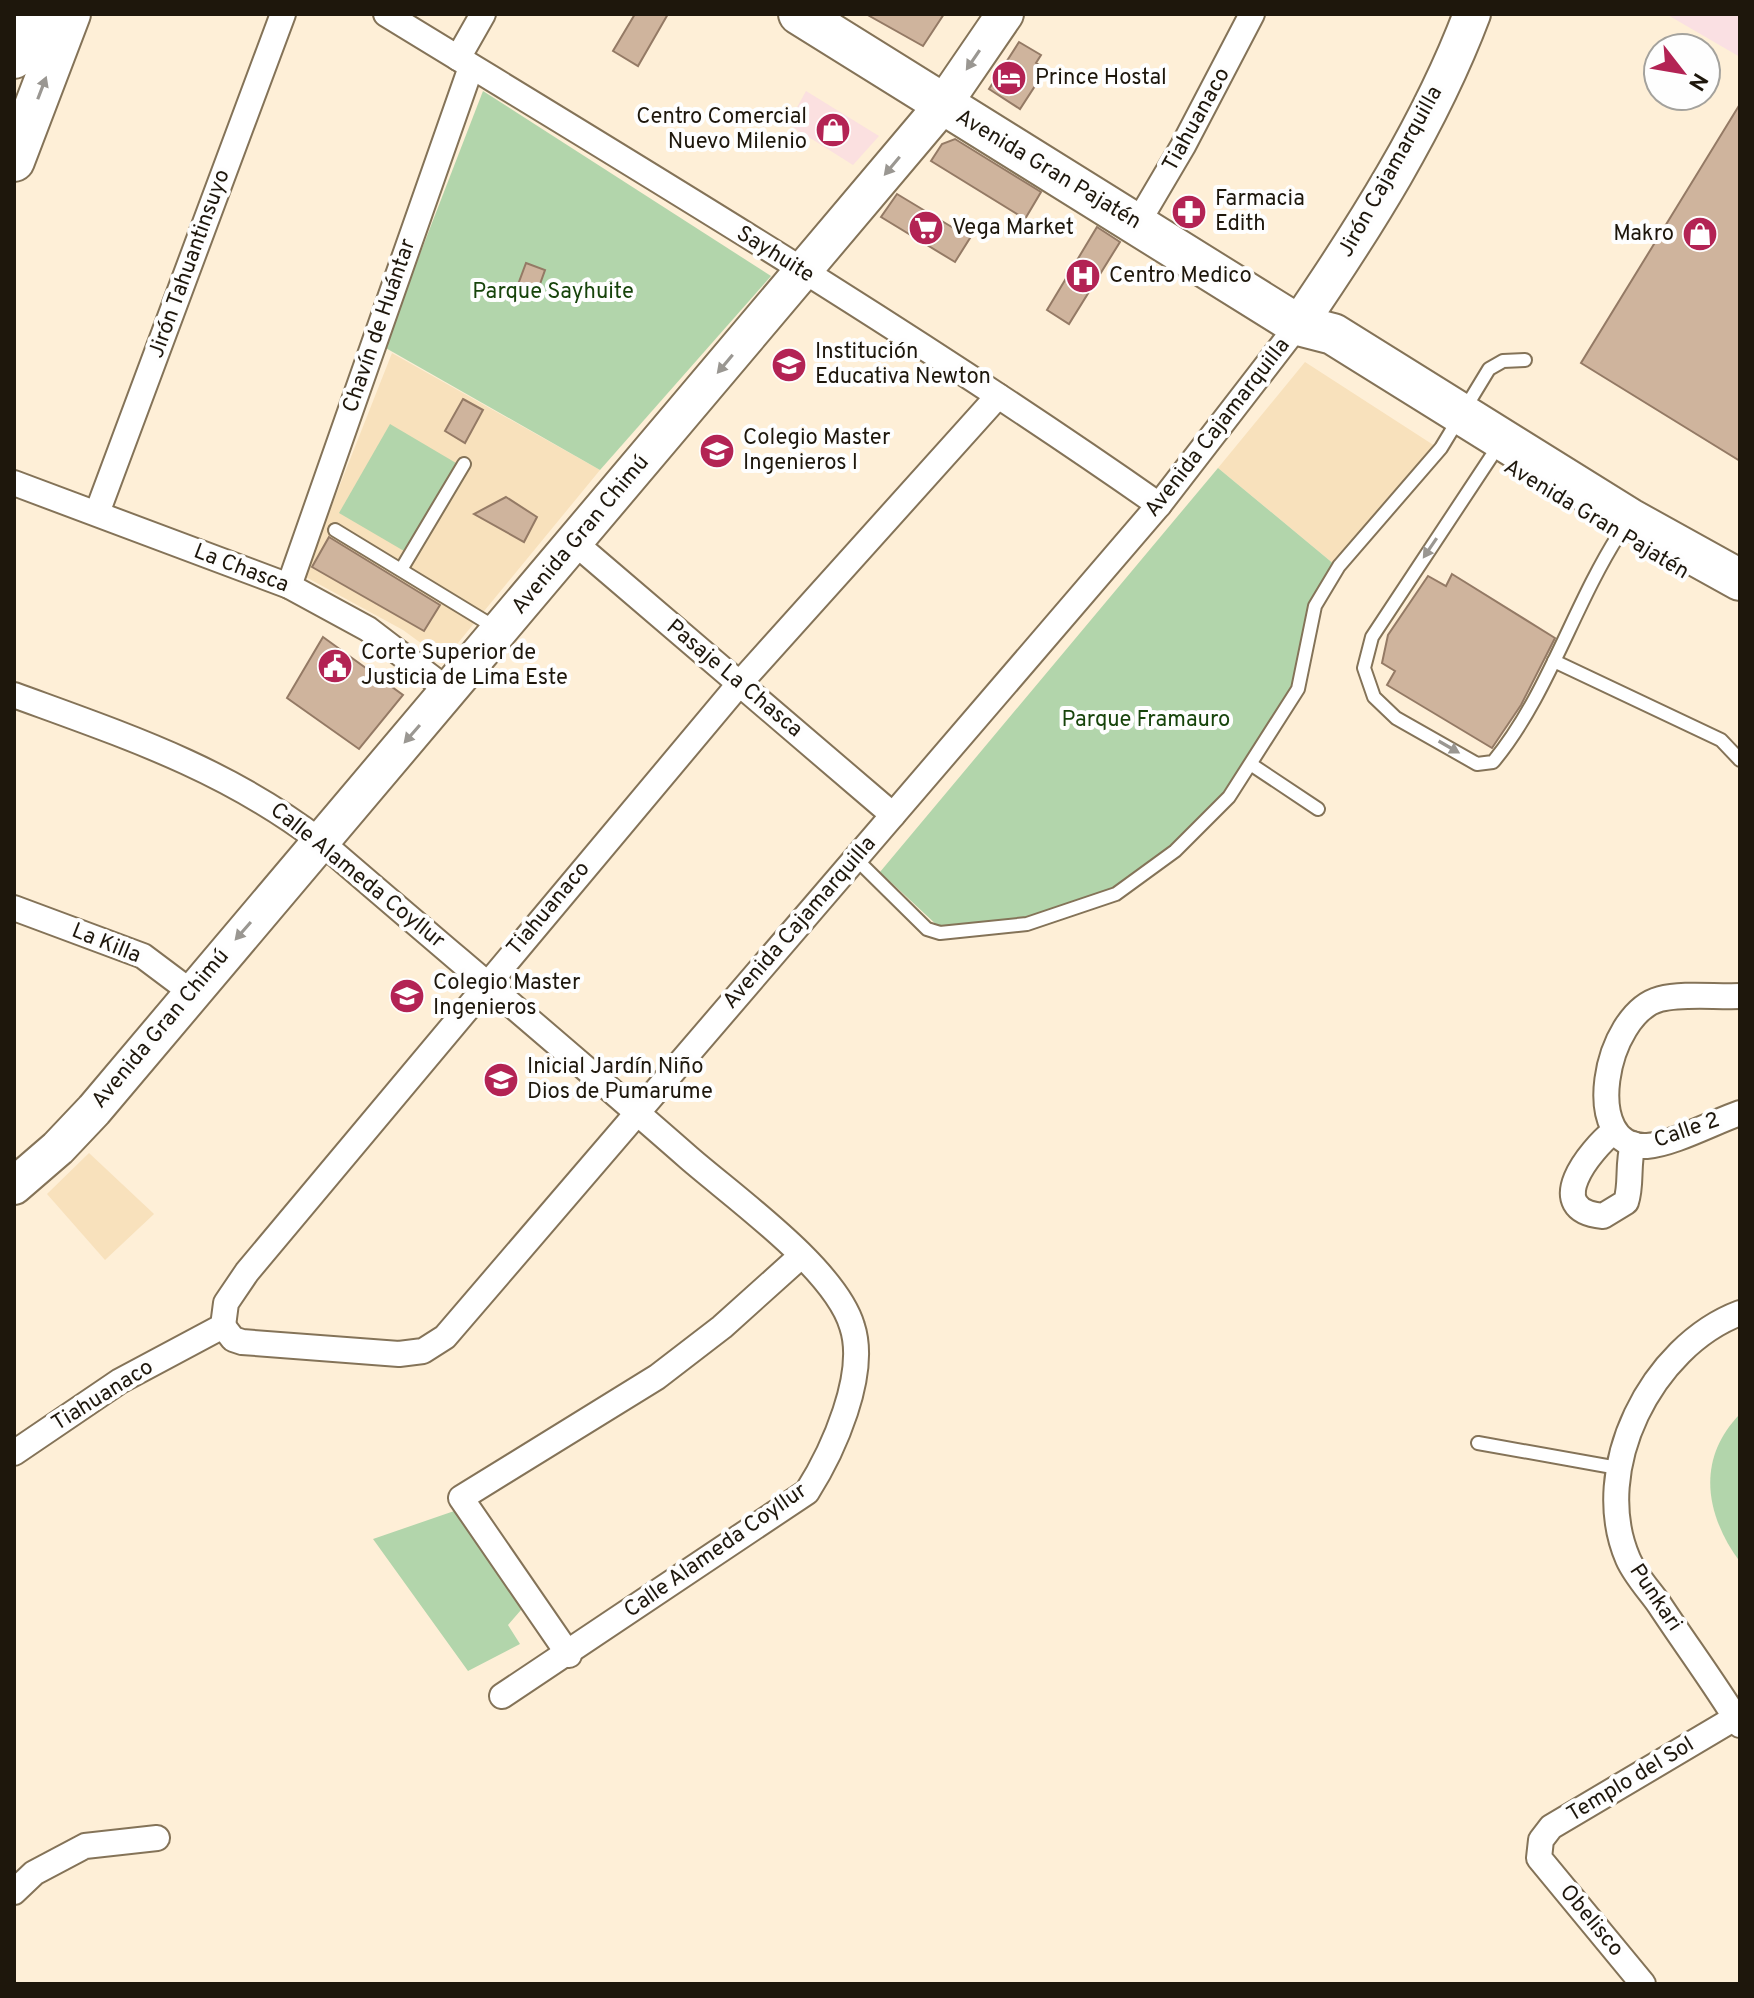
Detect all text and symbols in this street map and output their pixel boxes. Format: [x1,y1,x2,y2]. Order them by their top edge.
north arrow [1642,32,1722,112]
one-way arrow [966,49,981,70]
hotel icon: Prince Hostal [990,59,1028,97]
street label: Tiahuanaco [1157,63,1237,177]
place label: Prince Hostal [1035,65,1167,92]
text: N [1681,67,1713,95]
one-way arrow [36,76,49,100]
street label: Jirón Cajamarquilla [1333,82,1449,262]
place label: Centro Comercial Nuevo Milenio [636,104,807,156]
street label: Avenida Gran Pajatén [950,104,1146,236]
shop icon: Centro Comercial Nuevo Milenio [814,111,852,149]
one-way arrow [884,155,901,175]
street label: Jirón Tahuantinsuyo [143,166,237,362]
place label: Farmacia Edith [1215,186,1305,238]
pharmacy icon: Farmacia Edith [1170,193,1208,231]
supermarket icon: Vega Market [907,209,945,247]
place label: Vega Market [952,215,1074,242]
shop icon: Makro [1681,215,1719,253]
street label: Sayhuite [731,221,819,289]
place label: Makro [1613,221,1674,248]
street label: Chavín de Huántar [338,235,423,416]
hospital icon: Centro Medico [1064,257,1102,295]
place label: Centro Medico [1109,263,1252,290]
park label: Parque Sayhuite [472,279,634,306]
street label: Avenida Cajamarquilla [1140,333,1296,523]
place label: Institución Educativa Newton [815,339,991,391]
school or university icon: Institución Educativa Newton [770,346,808,384]
one-way arrow [717,354,734,374]
place label: Colegio Master Ingenieros I [743,425,891,477]
school or university icon: Colegio Master Ingenieros I [698,432,736,470]
street label: Avenida Gran Chimú [506,450,656,620]
street label: Avenida Gran Pajatén [1498,454,1694,586]
one-way arrow [1423,537,1438,558]
street label: La Chasca [190,539,292,599]
street label: Pasaje La Chasca [660,614,808,744]
place label: Corte Superior de Justicia de Lima Este [361,640,568,692]
public building icon: Corte Superior de Justicia de Lima Este [316,647,354,685]
park label: Parque Framauro [1062,707,1230,734]
one-way arrow [404,724,422,744]
one-way arrow [1438,740,1460,754]
street label: Calle Alameda Coyllur [264,797,450,955]
street label: Avenida Cajamarquilla [718,831,882,1015]
street label: Tiahuanaco [502,856,596,962]
street label: La Killa [67,918,145,970]
one-way arrow [235,921,252,941]
street label: Avenida Gran Chimú [86,944,236,1114]
place label: Colegio Master Ingenieros [433,970,581,1022]
school or university icon: Colegio Master Ingenieros [388,977,426,1015]
place label: Inicial Jardín Niño Dios de Pumarume [527,1054,713,1106]
school or university icon: Inicial Jardín Niño Dios de Pumarume [482,1061,520,1099]
street label: Calle 2 [1651,1107,1723,1155]
street label: Tiahuanaco [47,1354,159,1438]
street label: Calle Alameda Coyllur [619,1477,813,1624]
street label: Punkari [1623,1559,1687,1637]
street label: Templo del Sol [1563,1731,1699,1829]
street label: Obelisco [1553,1880,1629,1962]

